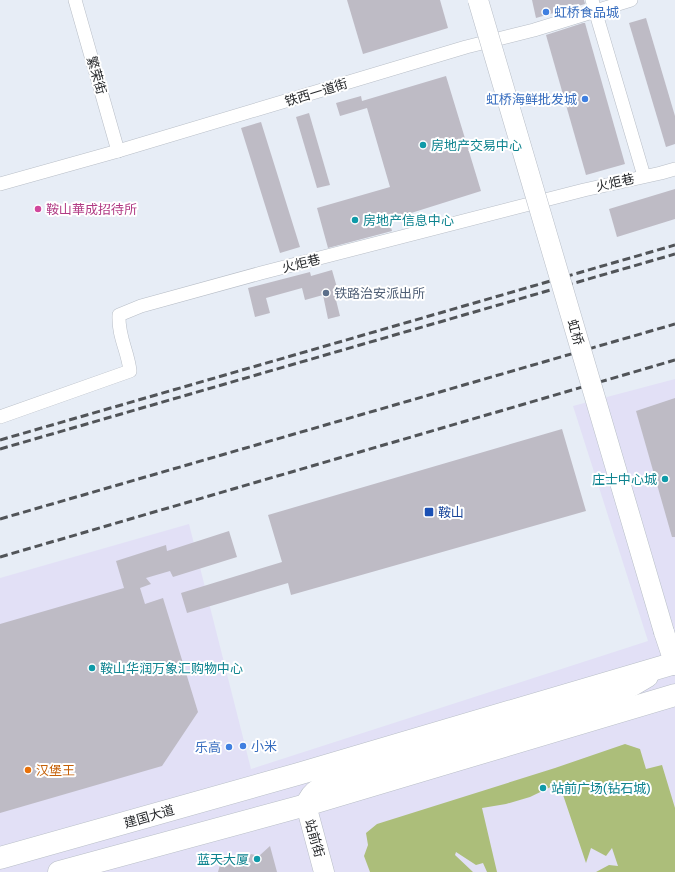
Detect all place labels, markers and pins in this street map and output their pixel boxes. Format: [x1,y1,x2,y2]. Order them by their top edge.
place label: 虹桥食品城 [554,5,619,20]
marker: 虹桥食品城 [541,7,551,17]
place label: 虹桥海鲜批发城 [486,92,577,107]
marker: 虹桥海鲜批发城 [580,94,590,104]
place label: 房地产交易中心 [431,138,522,153]
marker: 房地产交易中心 [418,140,428,150]
place label: 鞍山華成招待所 [46,202,137,217]
marker: 鞍山華成招待所 [33,204,43,214]
place label: 房地产信息中心 [363,213,454,228]
marker: 房地产信息中心 [350,215,360,225]
place label: 铁路治安派出所 [334,286,425,301]
marker: 铁路治安派出所 [321,288,331,298]
place label: 庄士中心城 [592,472,657,487]
marker: 庄士中心城 [660,474,670,484]
place label: 鞍山 [438,505,464,520]
marker: 鞍山 [423,506,435,518]
place label: 鞍山华润万象汇购物中心 [100,661,243,676]
marker: 鞍山华润万象汇购物中心 [87,663,97,673]
place label: 小米 [251,739,277,754]
place label: 乐高 [195,740,221,755]
marker: 小米 [238,741,248,751]
marker: 乐高 [224,742,234,752]
place label: 汉堡王 [36,763,75,778]
marker: 汉堡王 [23,765,33,775]
place label: 站前广场(钻石城) [551,781,651,796]
marker: 站前广场(钻石城) [538,783,548,793]
place label: 蓝天大厦 [197,852,249,867]
marker: 蓝天大厦 [252,854,262,864]

